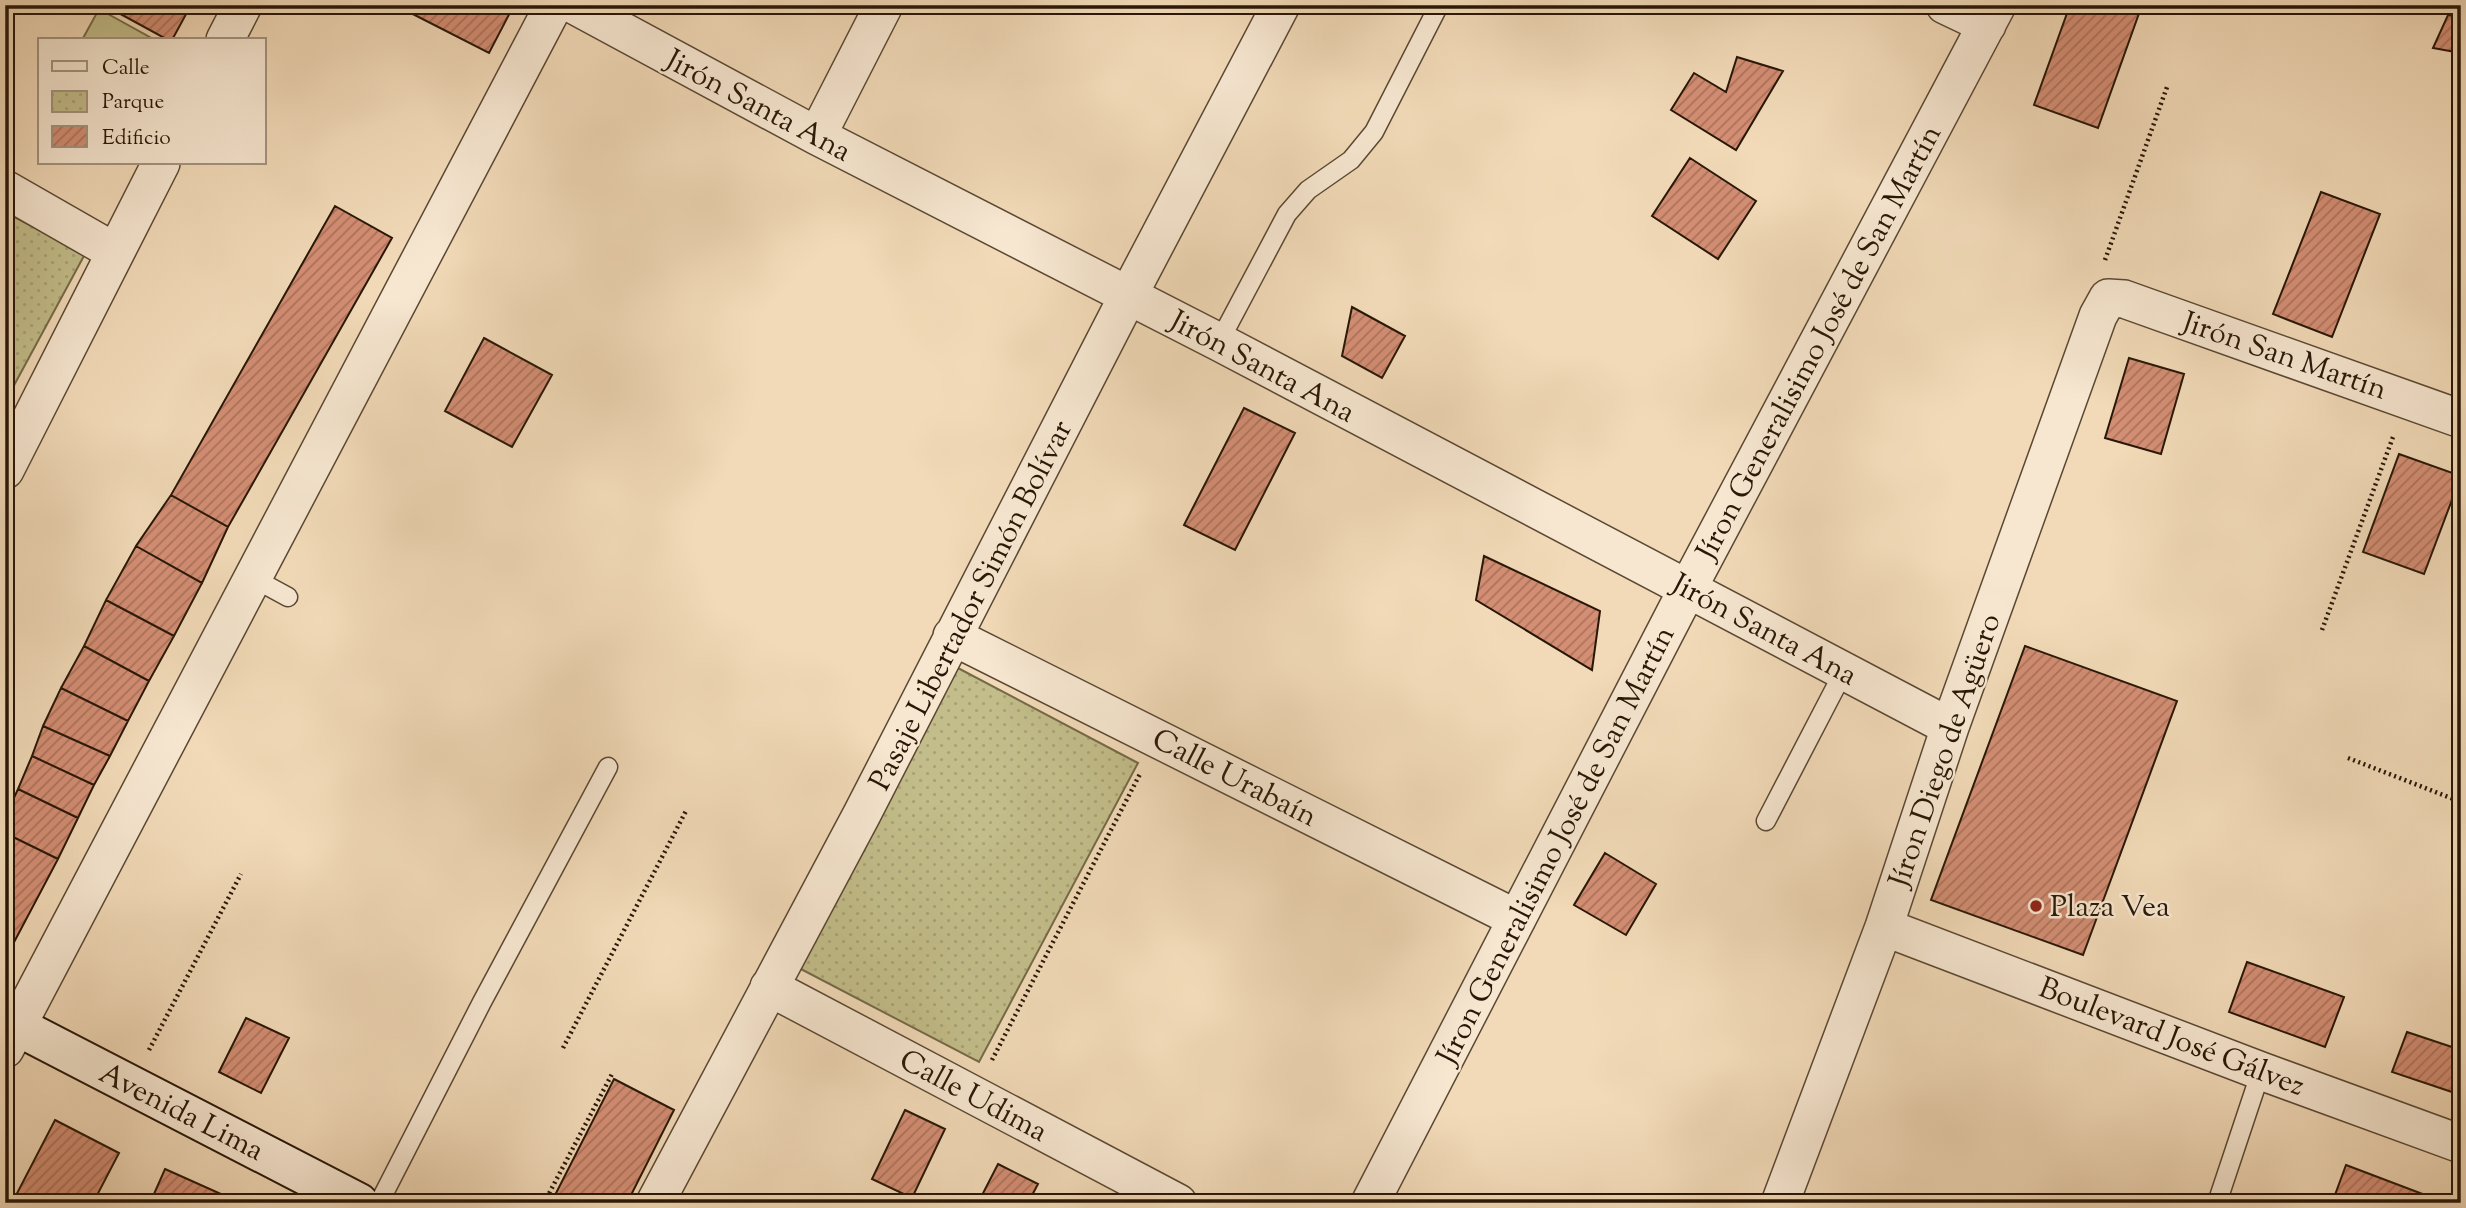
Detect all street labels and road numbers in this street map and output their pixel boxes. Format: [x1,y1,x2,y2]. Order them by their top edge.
street label: Jirón Santa Ana [656,39,858,174]
street label: Jíron Generalisimo José de San Martín [1686,118,1954,570]
street label: Jirón Santa Ana [1160,300,1362,435]
street label: Jirón San Martín [2174,302,2392,413]
street label: Pasaje Libertador Simón Bolívar [860,414,1085,799]
street label: Jirón Santa Ana [1662,563,1864,698]
street label: Jíron Diego de Agüero [1879,608,2013,895]
street label: Jíron Generalisimo José de San Martín [1427,619,1687,1075]
street label: Calle Urabaín [1144,719,1324,839]
street label: Boulevard José Gálvez [2032,968,2310,1109]
street label: Calle Udima [891,1040,1055,1154]
street label: Avenida Lima [91,1053,271,1173]

